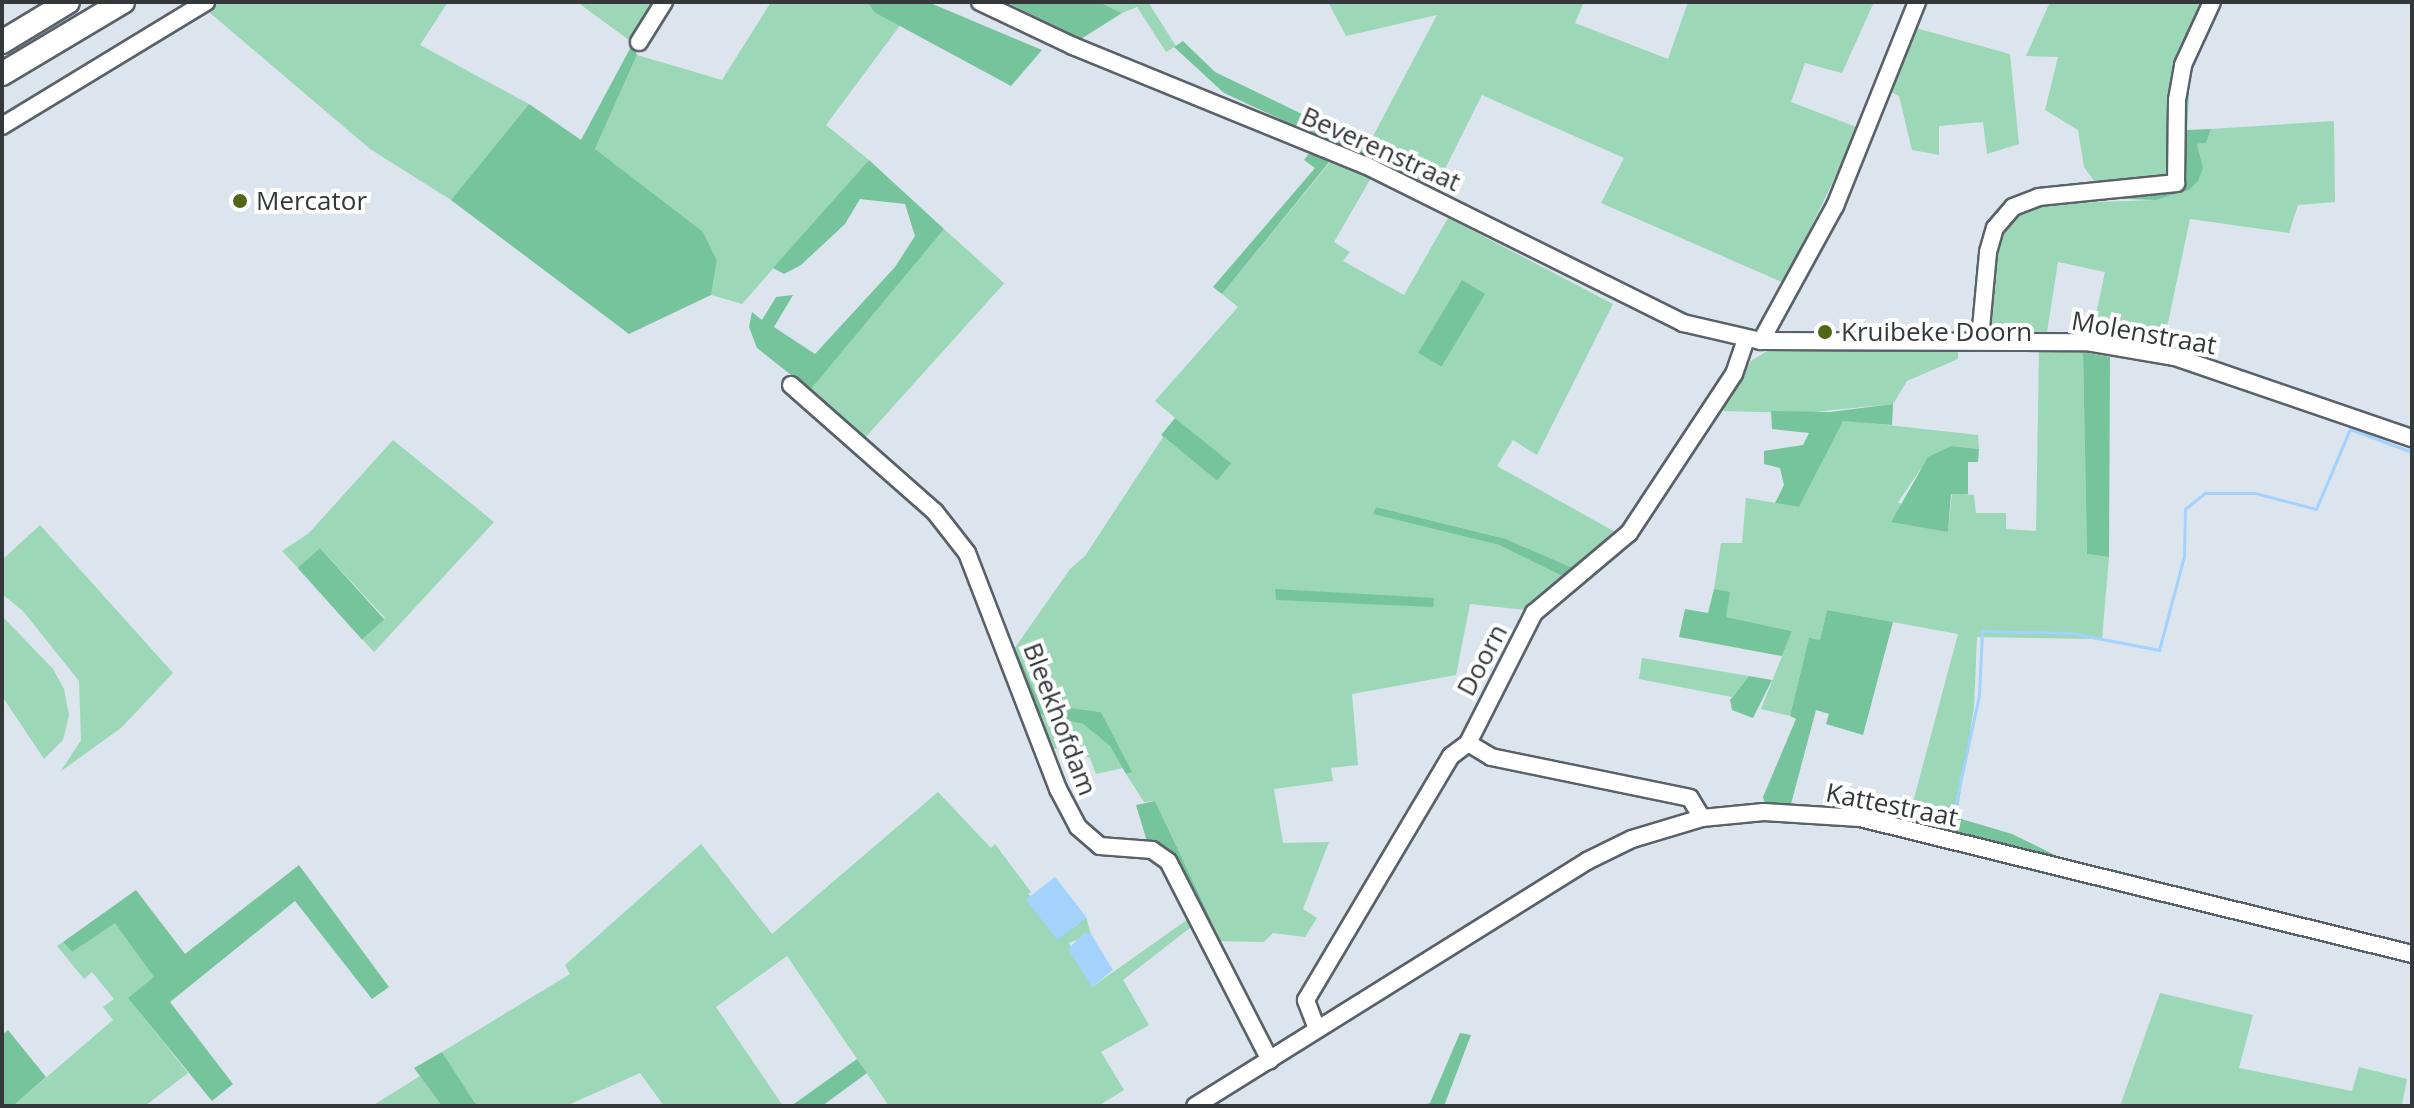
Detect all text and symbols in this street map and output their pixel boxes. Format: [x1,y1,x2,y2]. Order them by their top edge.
street label: Beverenstraat [1297,100,1465,198]
place label: Mercator [256,185,367,217]
marker: Mercator [231,192,249,210]
street label: Molenstraat [2069,305,2219,361]
place label: Kruibeke Doorn [1841,316,2032,348]
marker: Kruibeke Doorn [1816,323,1834,341]
street label: Doorn [1450,619,1514,701]
street label: Bleekhofdam [1017,638,1103,800]
street label: Kattestraat [1823,777,1961,833]

